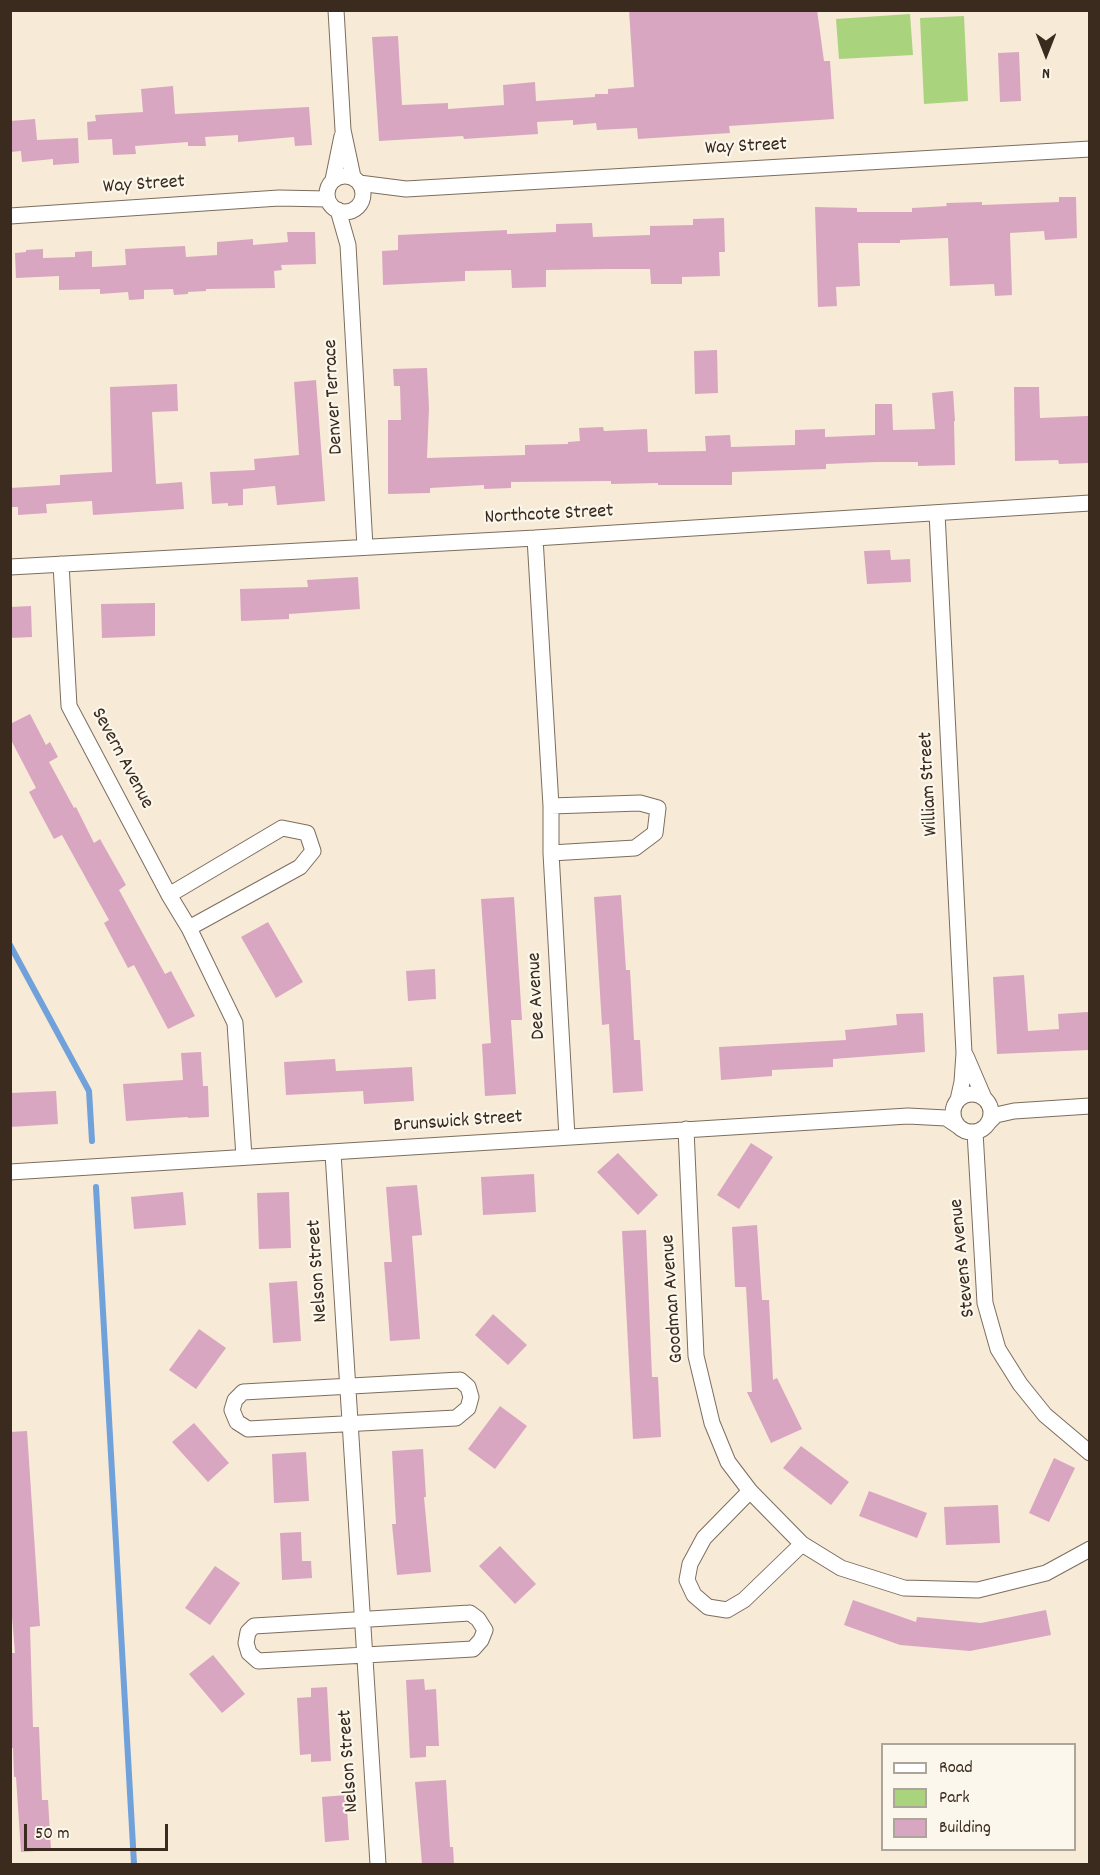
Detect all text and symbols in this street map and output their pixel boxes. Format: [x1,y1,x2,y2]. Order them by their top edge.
north arrow [1016,24,1076,84]
text: N [1042,61,1050,84]
street label: Way Street [704,134,788,162]
street label: Way Street [102,171,186,201]
street label: Denver Terrace [320,339,350,455]
street label: Northcote Street [484,501,614,531]
street label: Severn Avenue [84,704,158,814]
street label: William Street [915,731,945,837]
street label: Dee Avenue [524,952,552,1040]
street label: Brunswick Street [393,1107,523,1139]
street label: Stevens Avenue [946,1198,982,1318]
street label: Nelson Street [303,1219,335,1323]
street label: Goodman Avenue [658,1234,690,1364]
street label: Nelson Street [334,1709,366,1813]
legend [881,1743,1076,1851]
text: Road [939,1756,973,1781]
text: Park [939,1786,970,1811]
scale bar [27,1812,171,1850]
text: Building [939,1816,991,1841]
text: 50 m [35,1822,70,1847]

